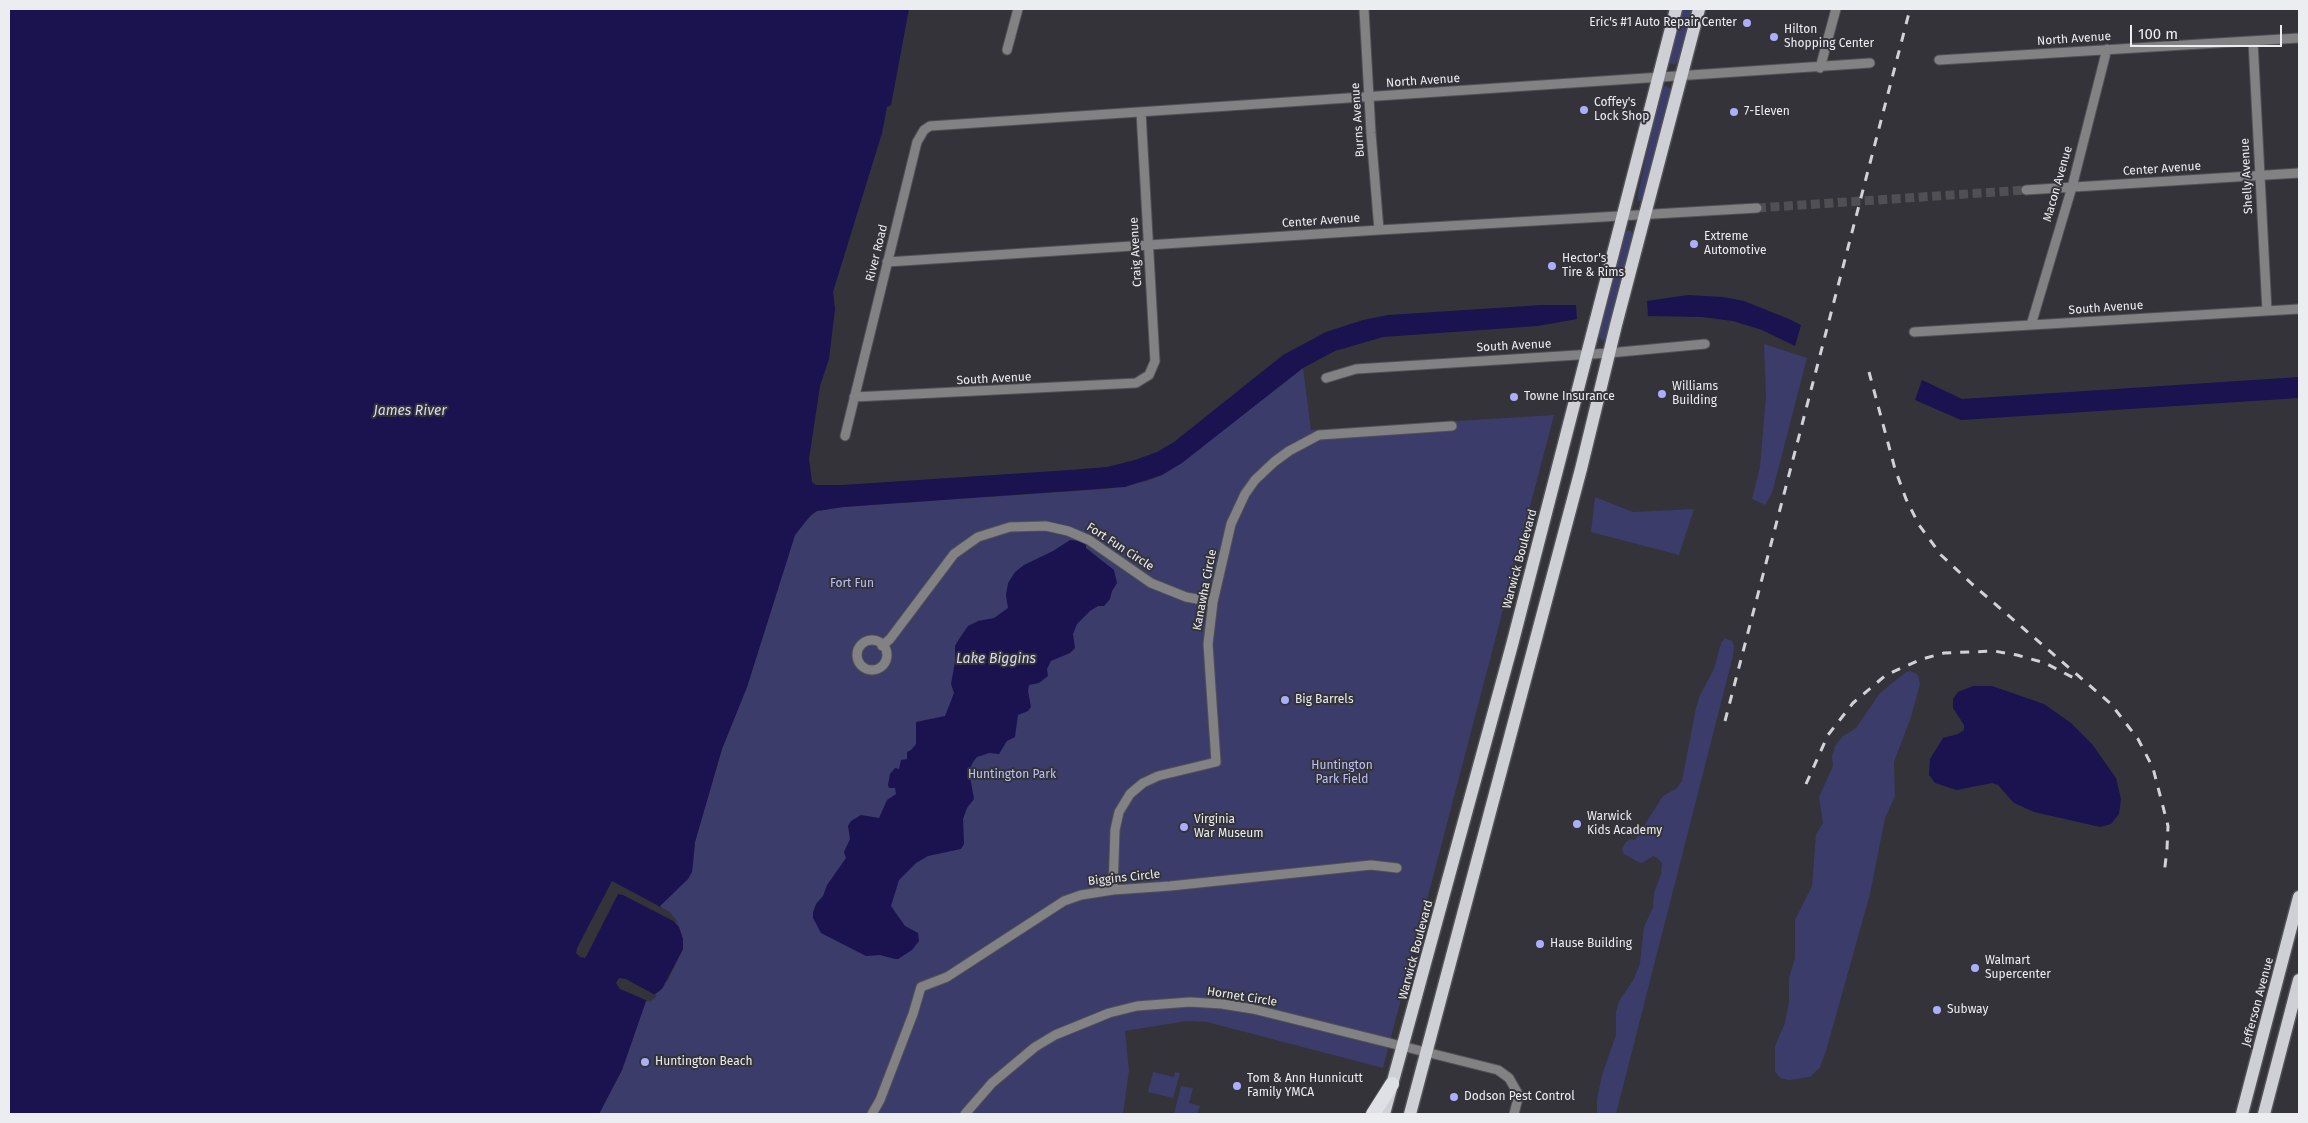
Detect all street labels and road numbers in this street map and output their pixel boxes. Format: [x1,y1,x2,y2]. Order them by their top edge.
street label: North Avenue [2036,29,2112,49]
street label: North Avenue [1385,71,1461,91]
street label: Burns Avenue [1348,82,1368,158]
street label: Shelly Avenue [2238,138,2256,214]
street label: Macon Avenue [2040,144,2076,224]
street label: Center Avenue [2122,159,2202,179]
street label: Center Avenue [1281,211,1361,231]
street label: Craig Avenue [1127,217,1145,287]
street label: River Road [863,223,891,283]
street label: South Avenue [2068,298,2144,318]
street label: South Avenue [1476,337,1552,355]
street label: South Avenue [956,370,1032,388]
street label: Warwick Boulevard [1500,508,1540,610]
street label: Fort Fun Circle [1084,520,1156,574]
street label: Kanawha Circle [1190,548,1220,632]
street label: Biggins Circle [1087,867,1161,889]
street label: Warwick Boulevard [1396,899,1436,1001]
street label: Jefferson Avenue [2239,956,2277,1048]
street label: Hornet Circle [1206,984,1278,1010]

